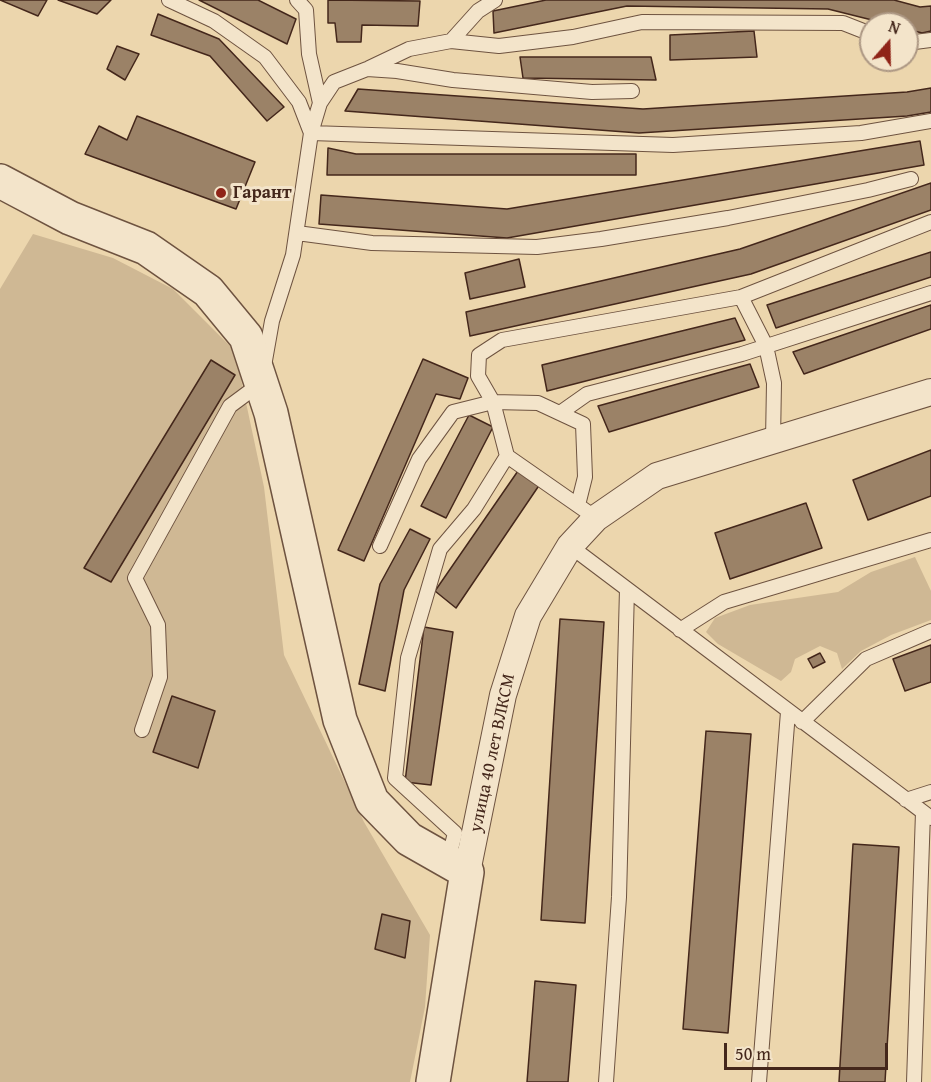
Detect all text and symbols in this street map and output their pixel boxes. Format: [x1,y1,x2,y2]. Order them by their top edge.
north arrow [859,12,919,72]
text: N [885,14,904,40]
place label: Гарант [233,182,292,204]
marker: Гарант [214,186,228,200]
street label: улица 40 лет ВЛКСМ [466,672,520,834]
scale bar [727,1031,890,1069]
text: 50 m [735,1040,771,1067]

